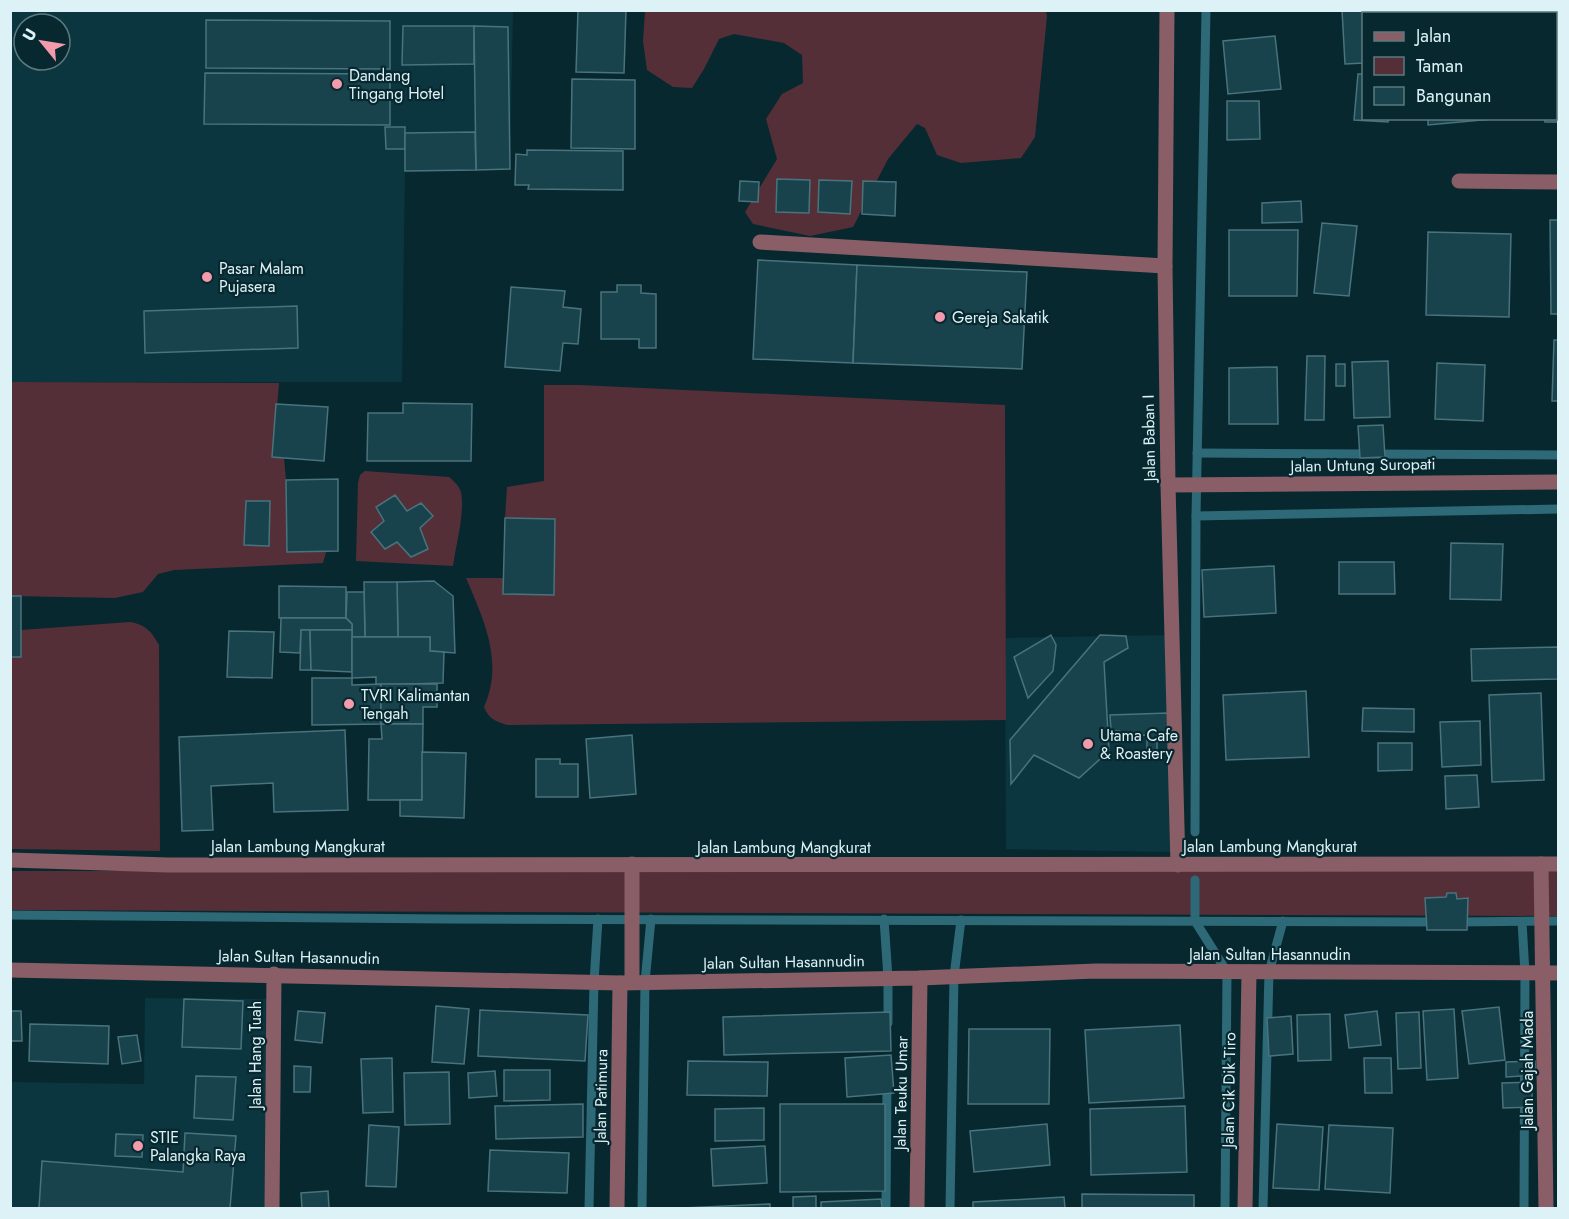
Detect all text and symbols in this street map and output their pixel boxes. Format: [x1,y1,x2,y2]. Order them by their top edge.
north arrow [12,12,72,72]
legend [1362,12,1557,120]
text: Jalan [1414,23,1451,49]
text: U [17,24,42,45]
text: Taman [1416,53,1463,79]
place label: Dandang Tingang Hotel [349,64,444,105]
marker: Dandang Tingang Hotel [330,77,344,91]
text: Bangunan [1416,83,1491,109]
place label: Pasar Malam Pujasera [219,257,304,298]
marker: Pasar Malam Pujasera [200,270,214,284]
place label: Gereja Sakatik [952,306,1050,329]
marker: Gereja Sakatik [933,310,947,324]
street label: Jalan Baban I [1137,394,1161,484]
street label: Jalan Untung Suropati [1288,452,1436,478]
place label: TVRI Kalimantan Tengah [361,684,470,725]
marker: TVRI Kalimantan Tengah [342,697,356,711]
place label: Utama Cafe & Roastery [1100,724,1178,765]
marker: Utama Cafe & Roastery [1081,737,1095,751]
street label: Jalan Lambung Mangkurat [209,835,385,858]
street label: Jalan Lambung Mangkurat [1181,835,1357,858]
street label: Jalan Lambung Mangkurat [695,836,871,859]
street label: Jalan Sultan Hasannudin [1187,943,1351,966]
street label: Jalan Sultan Hasannudin [216,944,380,970]
street label: Jalan Sultan Hasannudin [701,949,865,975]
street label: Jalan Hang Tuah [244,1001,267,1111]
street label: Jalan Gajah Mada [1516,1011,1539,1131]
street label: Jalan Cik Dik Tiro [1216,1032,1242,1150]
street label: Jalan Teuku Umar [888,1035,914,1152]
street label: Jalan Patimura [589,1049,613,1145]
place label: STIE Palangka Raya [150,1126,246,1167]
marker: STIE Palangka Raya [131,1139,145,1153]

